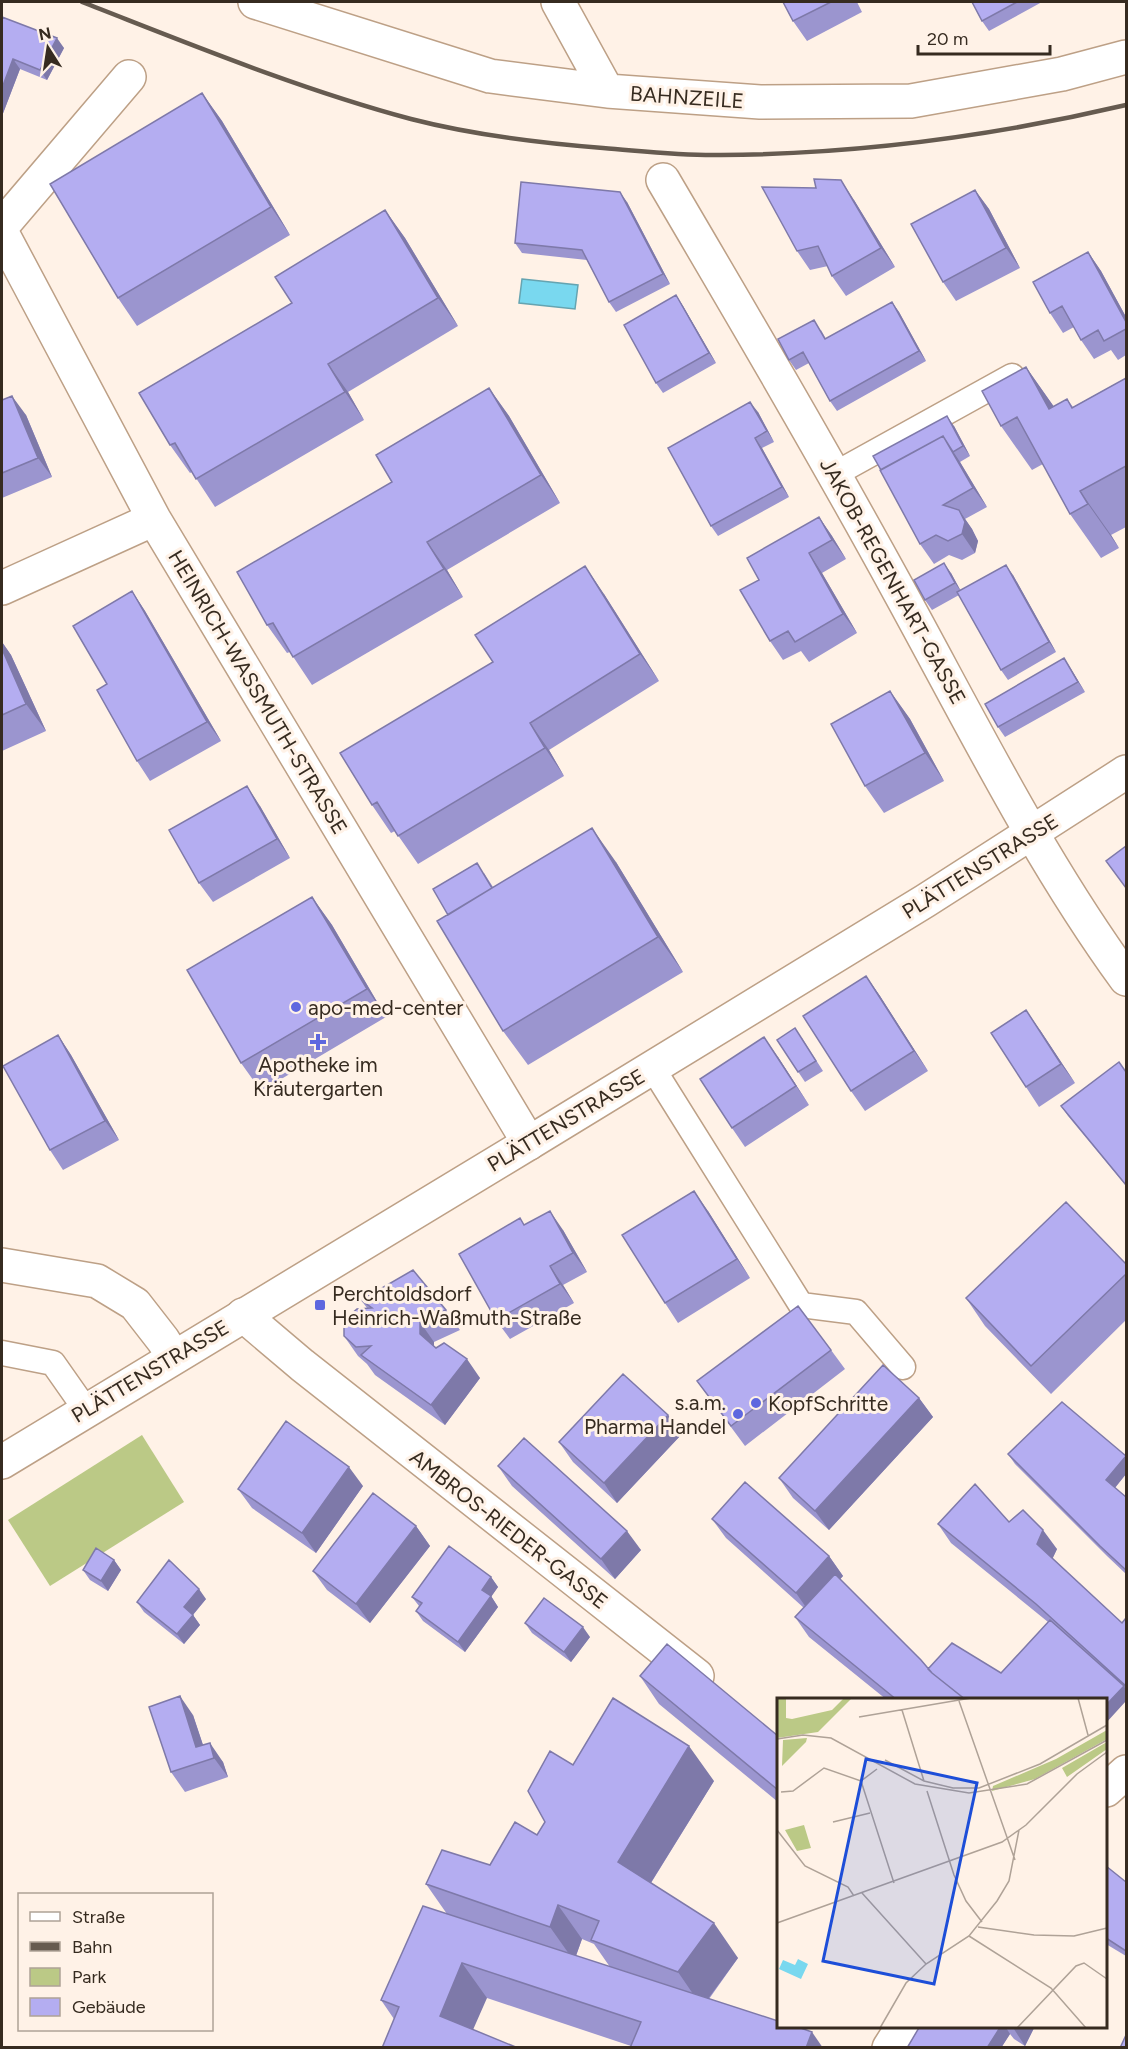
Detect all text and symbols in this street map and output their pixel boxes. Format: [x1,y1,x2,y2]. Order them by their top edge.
north arrow [18,18,78,78]
scale bar [918,18,1050,56]
text: N [37,23,53,44]
text: 20 m [927,28,968,50]
street label: BAHNZEILE [629,81,745,113]
street label: JAKOB-REGENHART-GASSE [815,454,971,708]
street label: HEINRICH-WASSMUTH-STRASSE [163,546,353,838]
street label: PLÄTTENSTRASSE [897,808,1063,924]
place label: apo-med-center [308,995,463,1020]
marker: apo-med-center [289,1000,303,1014]
marker: Apotheke im Kräutergarten [311,1035,325,1049]
place label: Apotheke im Kräutergarten [253,1052,383,1101]
street label: PLÄTTENSTRASSE [483,1063,649,1177]
place label: Perchtoldsdorf Heinrich-Waßmuth-Straße [332,1281,581,1330]
marker: Perchtoldsdorf Heinrich-Waßmuth-Straße [313,1298,327,1312]
street label: PLÄTTENSTRASSE [67,1314,233,1428]
place label: s.a.m. Pharma Handel [584,1390,726,1439]
place label: KopfSchritte [768,1391,888,1416]
marker: KopfSchritte [749,1396,763,1410]
marker: s.a.m. Pharma Handel [731,1407,745,1421]
street label: AMBROS-RIEDER-GASSE [405,1444,613,1614]
inset map [777,1698,1107,2028]
legend [18,1893,213,2031]
text: Straße [72,1906,125,1928]
text: Bahn [72,1936,112,1958]
text: Park [72,1966,107,1988]
text: Gebäude [72,1996,146,2018]

